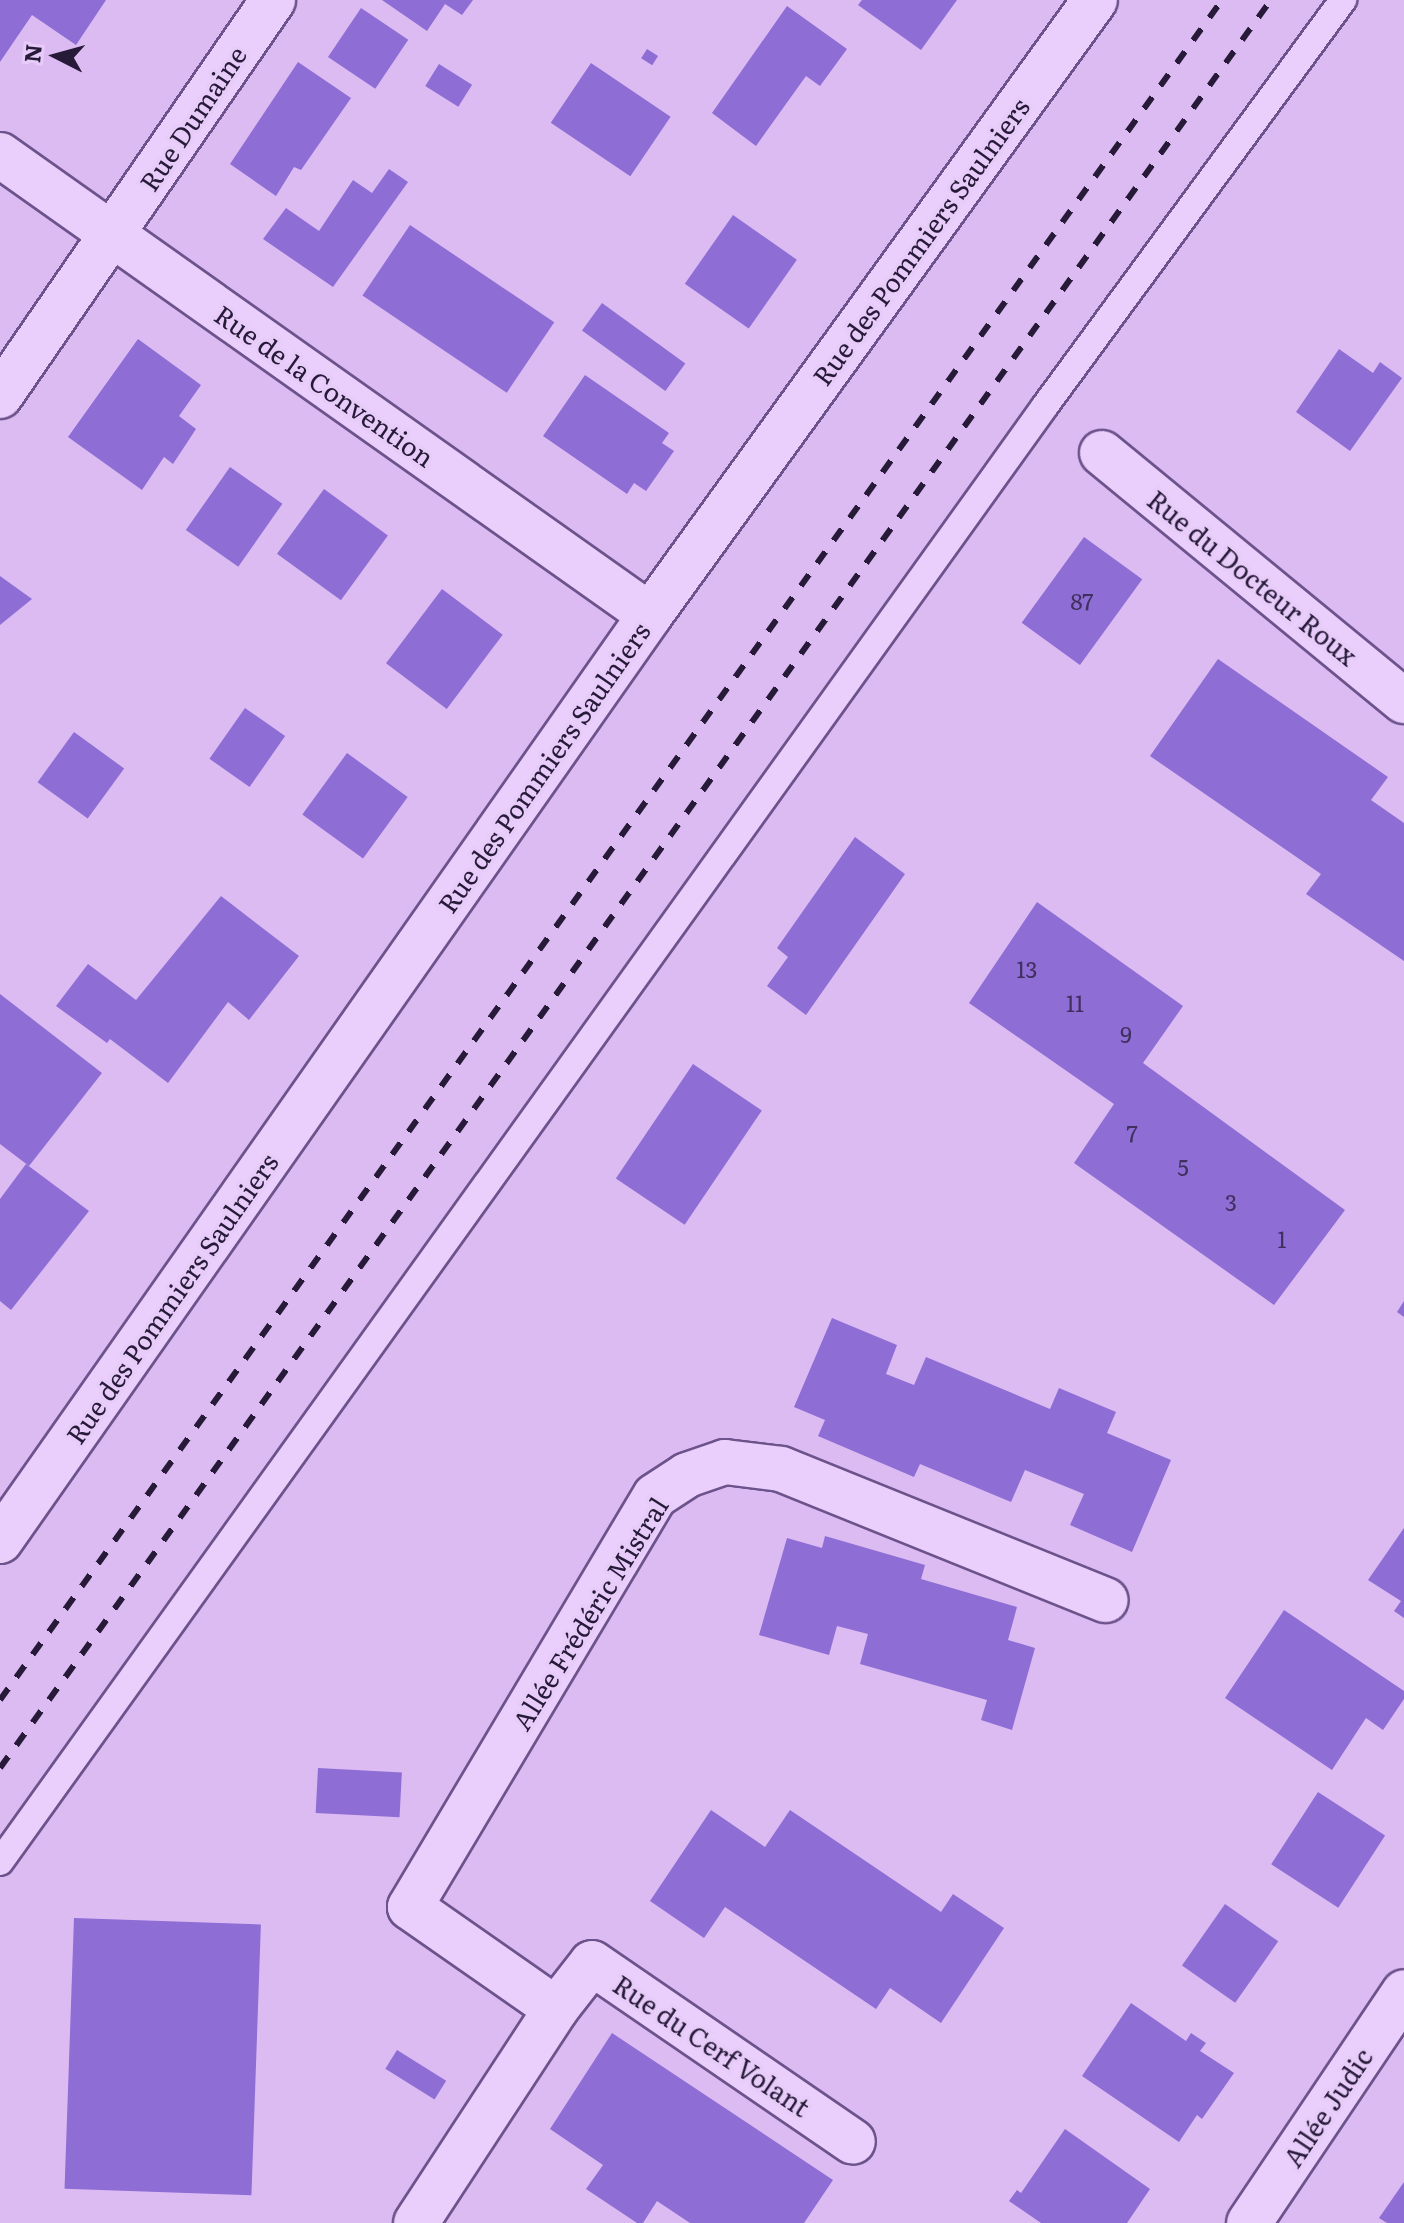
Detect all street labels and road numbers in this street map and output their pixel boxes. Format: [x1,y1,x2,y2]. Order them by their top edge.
street label: Rue Dumaine [132,40,252,196]
street label: Rue des Pommiers Saulniers [805,91,1035,391]
street label: Rue de la Convention [209,298,441,472]
street label: Rue du Docteur Roux [1142,483,1364,671]
street label: Rue des Pommiers Saulniers [431,616,655,918]
street label: Rue des Pommiers Saulniers [59,1147,283,1449]
street label: Allée Frédéric Mistral [505,1491,673,1735]
street label: Rue du Cerf Volant [608,1968,816,2122]
street label: Allée Judic [1276,2042,1378,2172]

